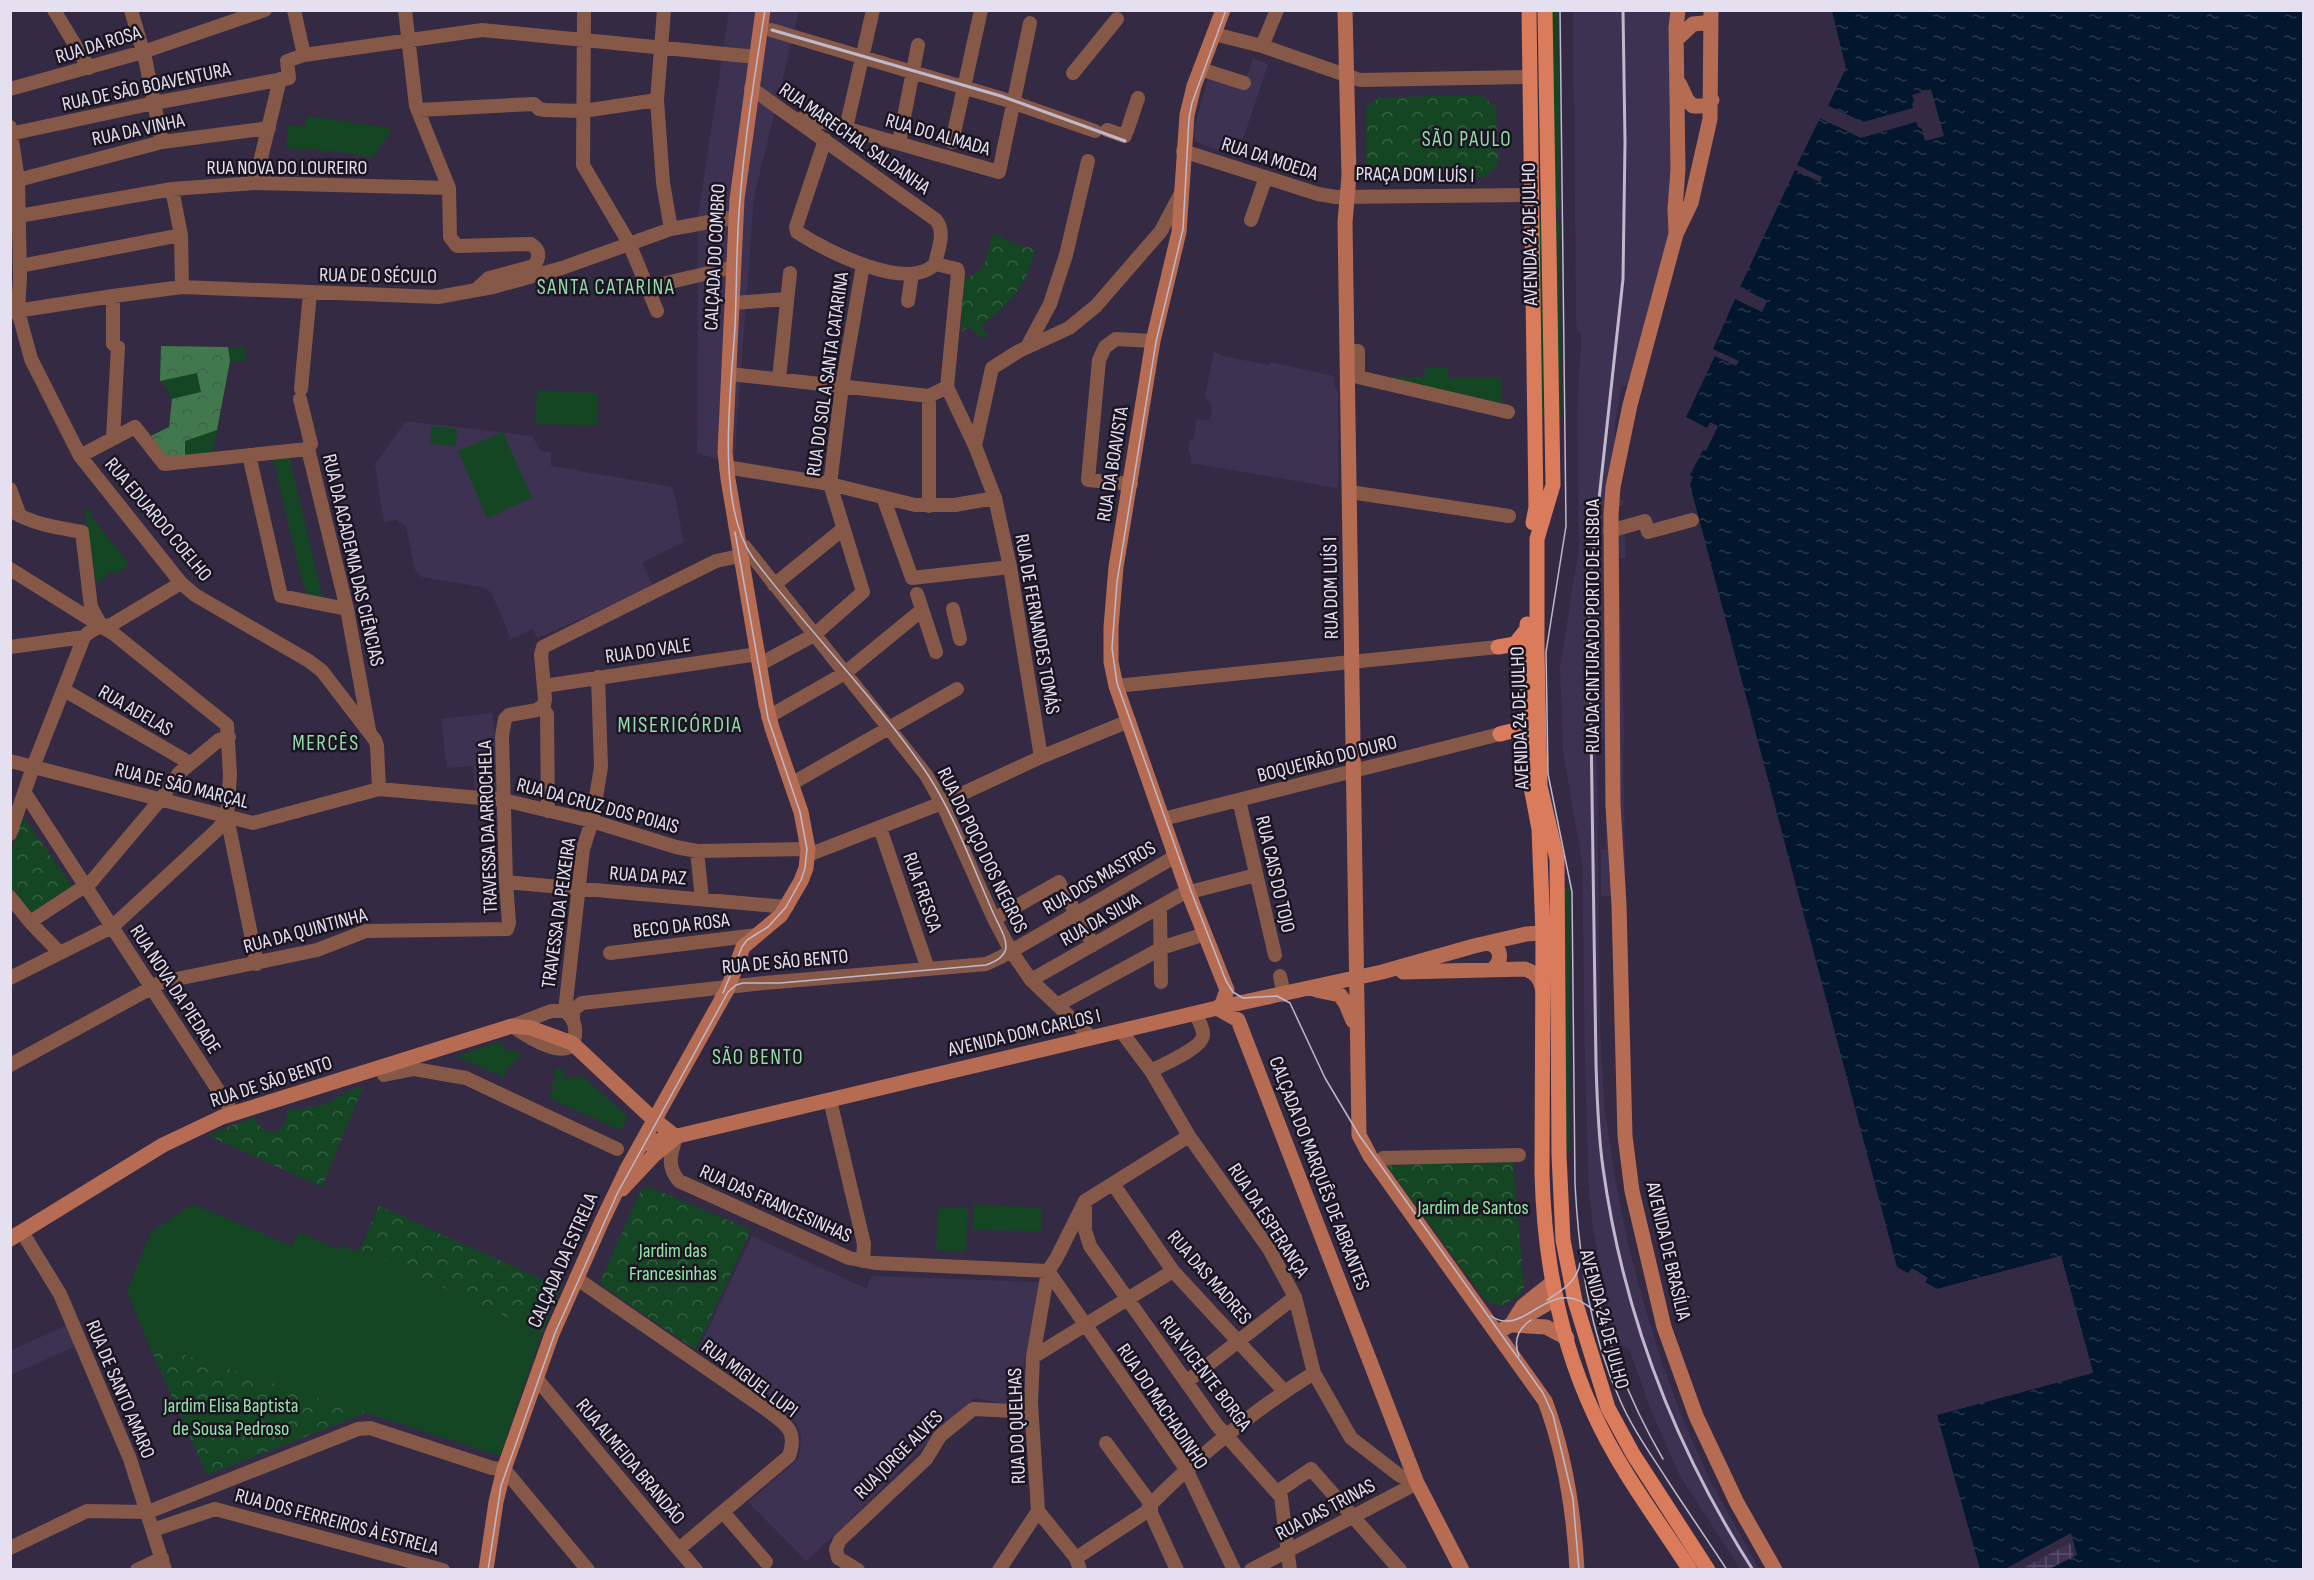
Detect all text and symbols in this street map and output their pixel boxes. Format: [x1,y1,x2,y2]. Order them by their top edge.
street label: RUA DA ROSA [53,21,144,69]
street label: RUA DE SÃO BOAVENTURA [60,57,233,117]
street label: RUA MARECHAL SALDANHA [774,78,935,200]
street label: RUA DA VINHA [90,108,187,151]
street label: RUA DO ALMADA [882,109,993,162]
district label: SÃO PAULO [1422,127,1512,152]
street label: RUA DA MOEDA [1218,132,1321,186]
street label: RUA NOVA DO LOUREIRO [207,156,367,180]
street label: PRAÇA DOM LUÍS I [1355,162,1475,188]
street label: AVENIDA 24 DE JULHO [1517,162,1543,307]
street label: CALÇADA DO COMBRO [699,183,731,331]
street label: RUA DE O SÉCULO [319,263,437,289]
street label: RUA DO SOL A SANTA CATARINA [802,270,854,478]
district label: SANTA CATARINA [537,275,675,300]
street label: RUA DA BOAVISTA [1092,405,1134,523]
street label: RUA DA ACADEMIA DAS CIÊNCIAS [317,452,389,669]
street label: RUA EDUARDO COELHO [99,453,217,586]
street label: RUA DA CINTURA DO PORTO DE LISBOA [1581,498,1605,753]
street label: RUA DE FERNANDES TOMÁS [1009,532,1065,716]
street label: RUA DOM LUÍS I [1318,537,1344,639]
street label: RUA DO VALE [604,633,692,669]
street label: AVENIDA 24 DE JULHO [1506,646,1535,791]
street label: RUA ADELAS [94,680,177,742]
district label: MISERICÓRDIA [618,712,742,739]
street label: BOQUEIRÃO DO DURO [1255,730,1399,788]
district label: MERCÊS [292,731,360,756]
street label: TRAVESSA DA ARROCHELA [473,740,503,914]
street label: RUA DE SÃO MARÇAL [112,758,252,814]
street label: RUA DO POÇO DOS NEGROS [932,764,1033,937]
street label: RUA DA CRUZ DOS POIAIS [514,773,681,839]
street label: RUA CAIS DO TOJO [1250,814,1300,935]
street label: TRAVESSA DA PEIXEIRA [537,836,581,990]
street label: RUA DOS MASTROS [1039,836,1160,920]
street label: RUA FRESCA [897,849,947,936]
street label: RUA DA PAZ [609,861,687,891]
street label: RUA DA SILVA [1056,888,1145,952]
street label: RUA DA QUINTINHA [241,903,370,959]
street label: BECO DA ROSA [632,908,731,944]
street label: RUA NOVA DA PIEDADE [125,921,226,1059]
street label: RUA DE SÃO BENTO [721,945,849,979]
street label: AVENIDA DOM CARLOS I [945,1004,1103,1062]
district label: SÃO BENTO [712,1045,804,1070]
street label: RUA DE SÃO BENTO [207,1051,335,1113]
street label: CALÇADA DO MARQUÊS DE ABRANTES [1263,1053,1375,1294]
street label: RUA DA ESPERANÇA [1222,1159,1314,1283]
street label: RUA DAS FRANCESINHAS [696,1160,855,1248]
street label: AVENIDA DE BRASÍLIA [1640,1179,1696,1323]
street label: CALÇADA DA ESTRELA [523,1189,603,1331]
park label: Jardim de Santos [1416,1196,1529,1220]
street label: RUA DAS MADRES [1162,1226,1257,1330]
park label: Jardim das Francesinhas [629,1239,717,1286]
street label: AVENIDA 24 DE JULHO [1574,1246,1634,1391]
street label: RUA VICENTE BORGA [1154,1311,1257,1436]
street label: RUA DE SANTO AMARO [80,1317,160,1462]
street label: RUA MIGUEL LUPI [696,1335,802,1423]
street label: RUA DO MACHADINHO [1111,1339,1213,1474]
street label: RUA DO QUELHAS [1003,1367,1031,1484]
park label: Jardim Elisa Baptista de Sousa Pedroso [162,1394,299,1441]
street label: RUA ALMEIDA BRANDÃO [571,1394,690,1529]
street label: RUA JORGE ALVES [849,1405,948,1504]
street label: RUA DAS TRINAS [1272,1474,1379,1546]
street label: RUA DOS FERREIROS À ESTRELA [232,1483,441,1561]

